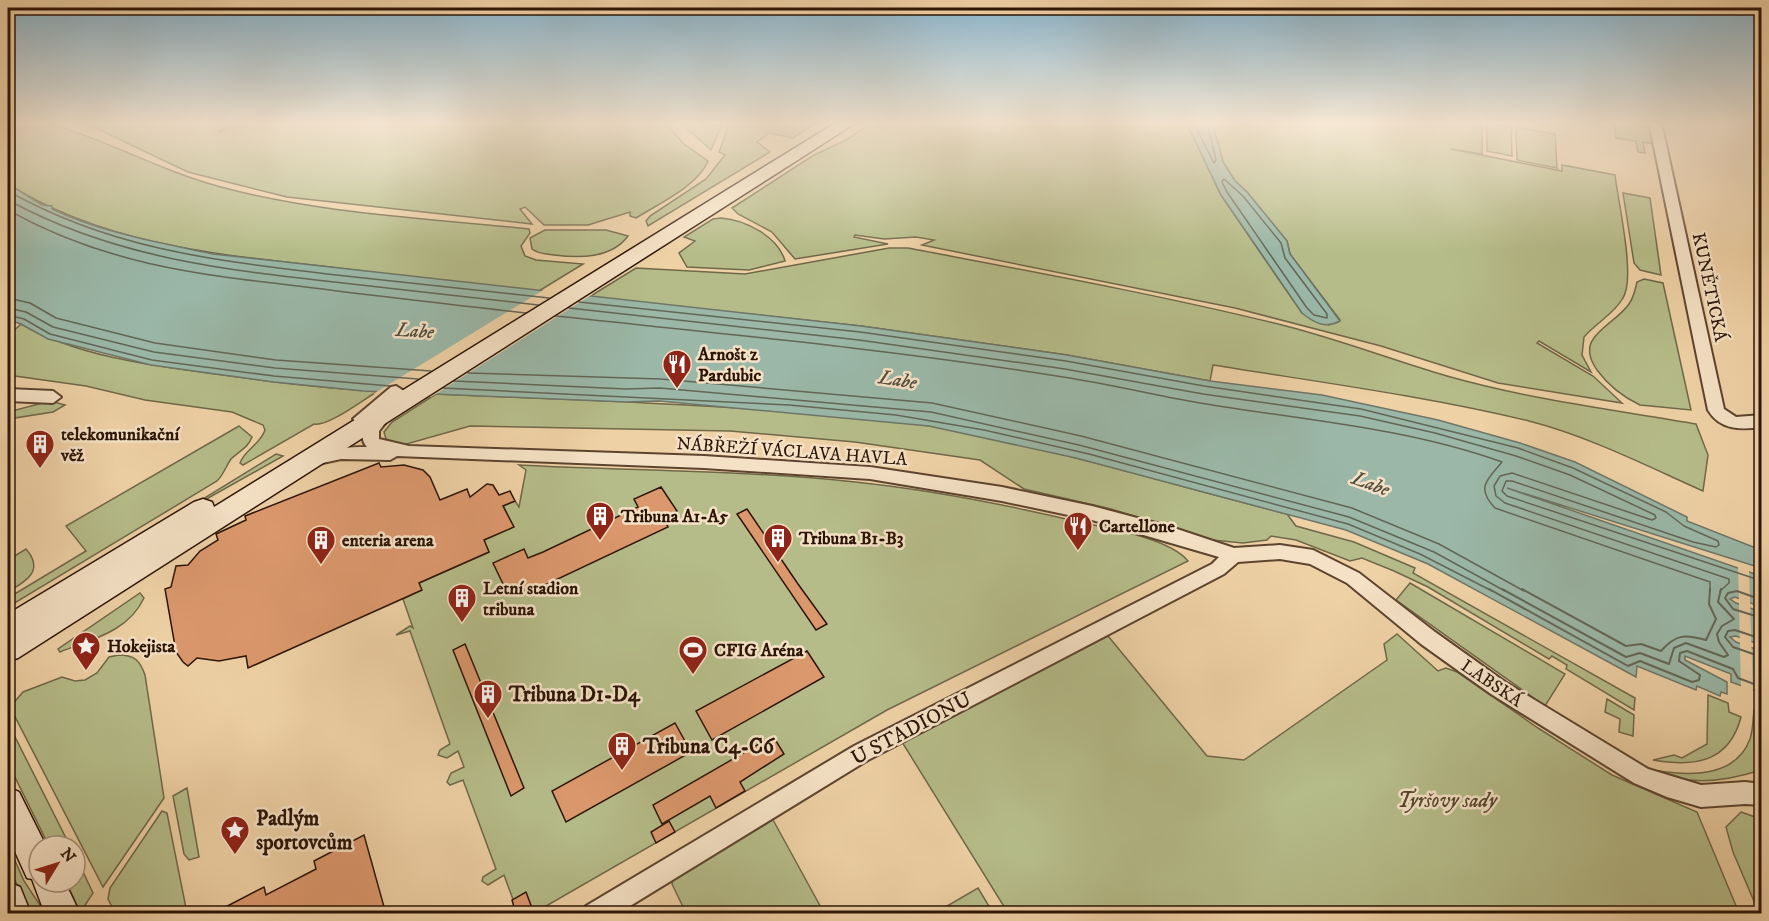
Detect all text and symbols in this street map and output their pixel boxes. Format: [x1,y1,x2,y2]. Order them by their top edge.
street label: KUNĚTICKÁ [1687,231,1732,344]
water label: Labe [394,318,436,345]
place label: Arnošt z Pardubic [697,344,761,387]
restaurant icon: Arnošt z Pardubic [661,348,693,390]
water label: Labe [876,365,920,396]
place label: telekomunikační věž [60,424,180,467]
building icon: telekomunikační věž [24,428,56,470]
street label: NÁBŘEŽÍ VÁCLAVA HAVLA [676,432,909,471]
water label: Labe [1347,466,1394,503]
building icon: Tribuna A1-A5 [584,500,616,542]
place label: Tribuna A1-A5 [620,506,728,528]
restaurant icon: Cartellone [1062,510,1094,552]
place label: Cartellone [1099,516,1175,538]
building icon: Tribuna B1-B3 [762,522,794,564]
building icon: enteria arena [305,524,337,566]
place label: Tribuna B1-B3 [798,528,904,550]
place label: enteria arena [342,530,434,552]
place label: Letní stadion tribuna [483,578,579,621]
building icon: Letní stadion tribuna [446,582,478,624]
place icon: Hokejista [70,630,102,672]
sports icon: CFIG Aréna [677,634,709,676]
place label: Hokejista [107,636,175,658]
place label: CFIG Aréna [714,640,804,662]
street label: LABSKÁ [1456,654,1527,713]
building icon: Tribuna D1-D4 [472,678,504,720]
place label: Tribuna D1-D4 [508,682,641,708]
street label: U STADIONU [847,686,976,771]
building icon: Tribuna C4-C6 [606,730,638,772]
place label: Tribuna C4-C6 [642,734,775,760]
park label: Tyršovy sady [1397,788,1498,814]
place label: Padlým sportovcům [256,806,353,856]
place icon: Padlým sportovcům [219,814,251,856]
north arrow [27,834,87,894]
text: N [56,844,80,867]

